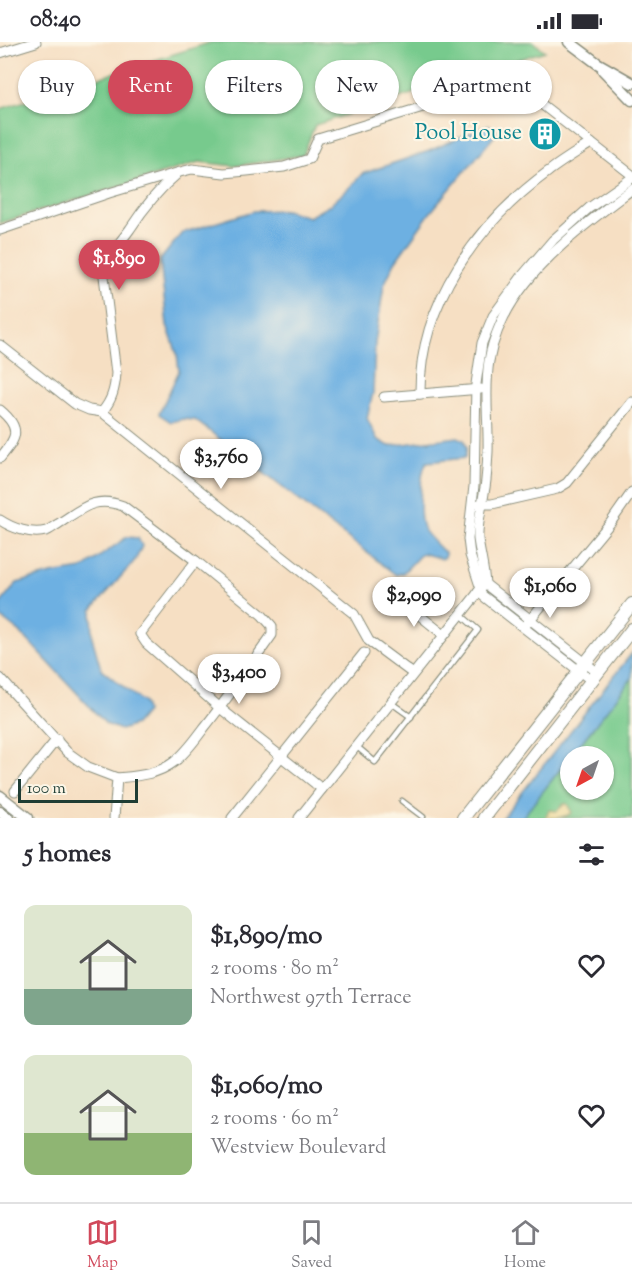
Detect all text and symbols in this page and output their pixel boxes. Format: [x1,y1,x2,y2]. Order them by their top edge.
text: 08:40 [30,5,81,37]
chip: Buy [18,60,96,114]
chip: Rent [108,60,193,114]
chip: Filters [205,60,303,114]
chip: New [315,60,399,114]
chip: Apartment [411,60,552,114]
building icon: Pool House [527,116,563,152]
place label: Pool House [415,118,522,150]
pin: $1,890 [70,240,168,291]
text: $1,890 [93,245,145,274]
pin: $3,760 [172,439,270,490]
text: $3,760 [194,444,248,473]
pin: $1,060 [501,568,599,619]
text: $1,060 [524,573,576,602]
pin: $2,090 [365,577,463,628]
text: $2,090 [386,582,442,611]
pin: $3,400 [190,654,288,705]
text: $3,400 [212,659,266,688]
north arrow [560,746,614,800]
map controls [560,746,614,800]
scale bar [18,776,138,804]
text: 100 m [27,778,66,801]
text: 5 homes [24,836,111,873]
icon: filters [575,838,608,871]
text: $1,890/mo [210,918,323,955]
icon: home [72,929,144,1001]
icon: heart [575,949,608,982]
text: 2 rooms · 80 m² [210,955,339,984]
text: Northwest 97th Terrace [210,984,412,1013]
text: $1,060/mo [210,1068,323,1105]
icon: home [72,1079,144,1151]
icon: heart [575,1099,608,1132]
text: 2 rooms · 60 m² [210,1105,339,1134]
text: Westview Boulevard [210,1134,386,1163]
tab: Map [86,1216,119,1275]
tab: Saved [291,1216,332,1275]
tab: Home [504,1216,546,1275]

